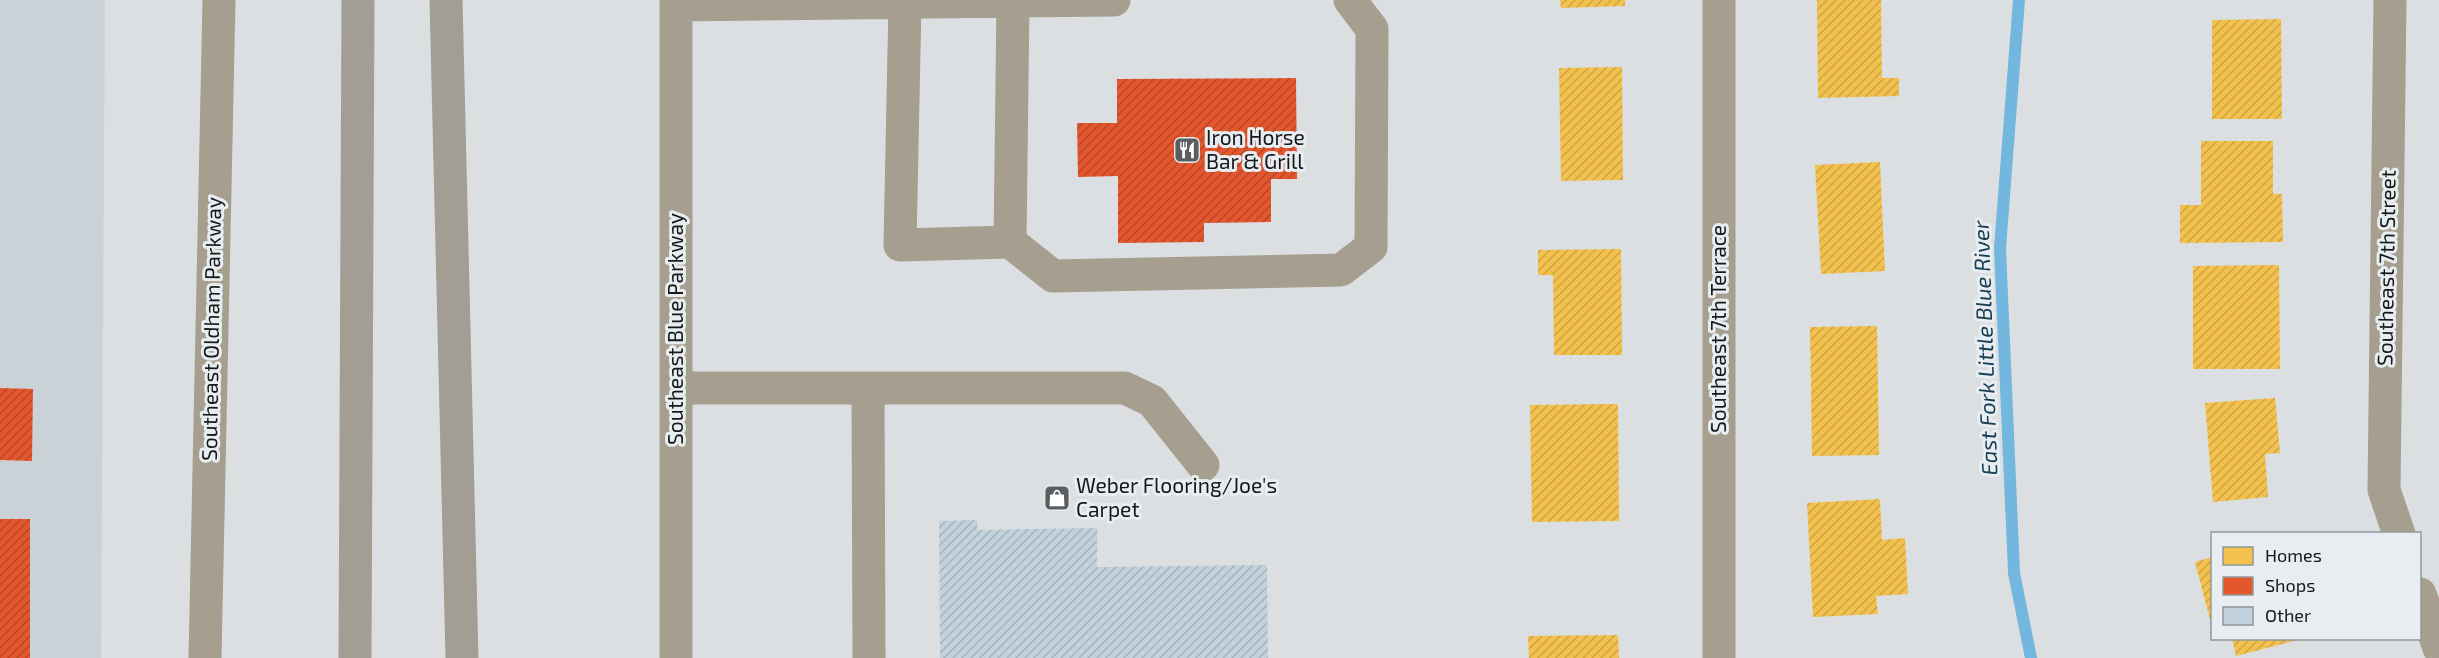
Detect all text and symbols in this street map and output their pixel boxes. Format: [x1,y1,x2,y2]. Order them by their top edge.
place label: Iron Horse Bar & Grill [1206,124,1305,173]
restaurant icon: Iron Horse Bar & Grill [1172,135,1202,165]
street label: Southeast 7th Street [2371,170,2400,366]
street label: Southeast Oldham Parkway [196,197,225,461]
street label: Southeast Blue Parkway [662,213,687,445]
water label: East Fork Little Blue River [1967,219,2001,476]
street label: Southeast 7th Terrace [1705,225,1730,433]
place label: Weber Flooring/Joe's Carpet [1076,472,1277,521]
shop icon: Weber Flooring/Joe's Carpet [1042,483,1072,513]
legend [2211,532,2421,640]
text: Homes [2265,544,2322,566]
text: Shops [2265,574,2315,596]
text: Other [2265,604,2311,626]

